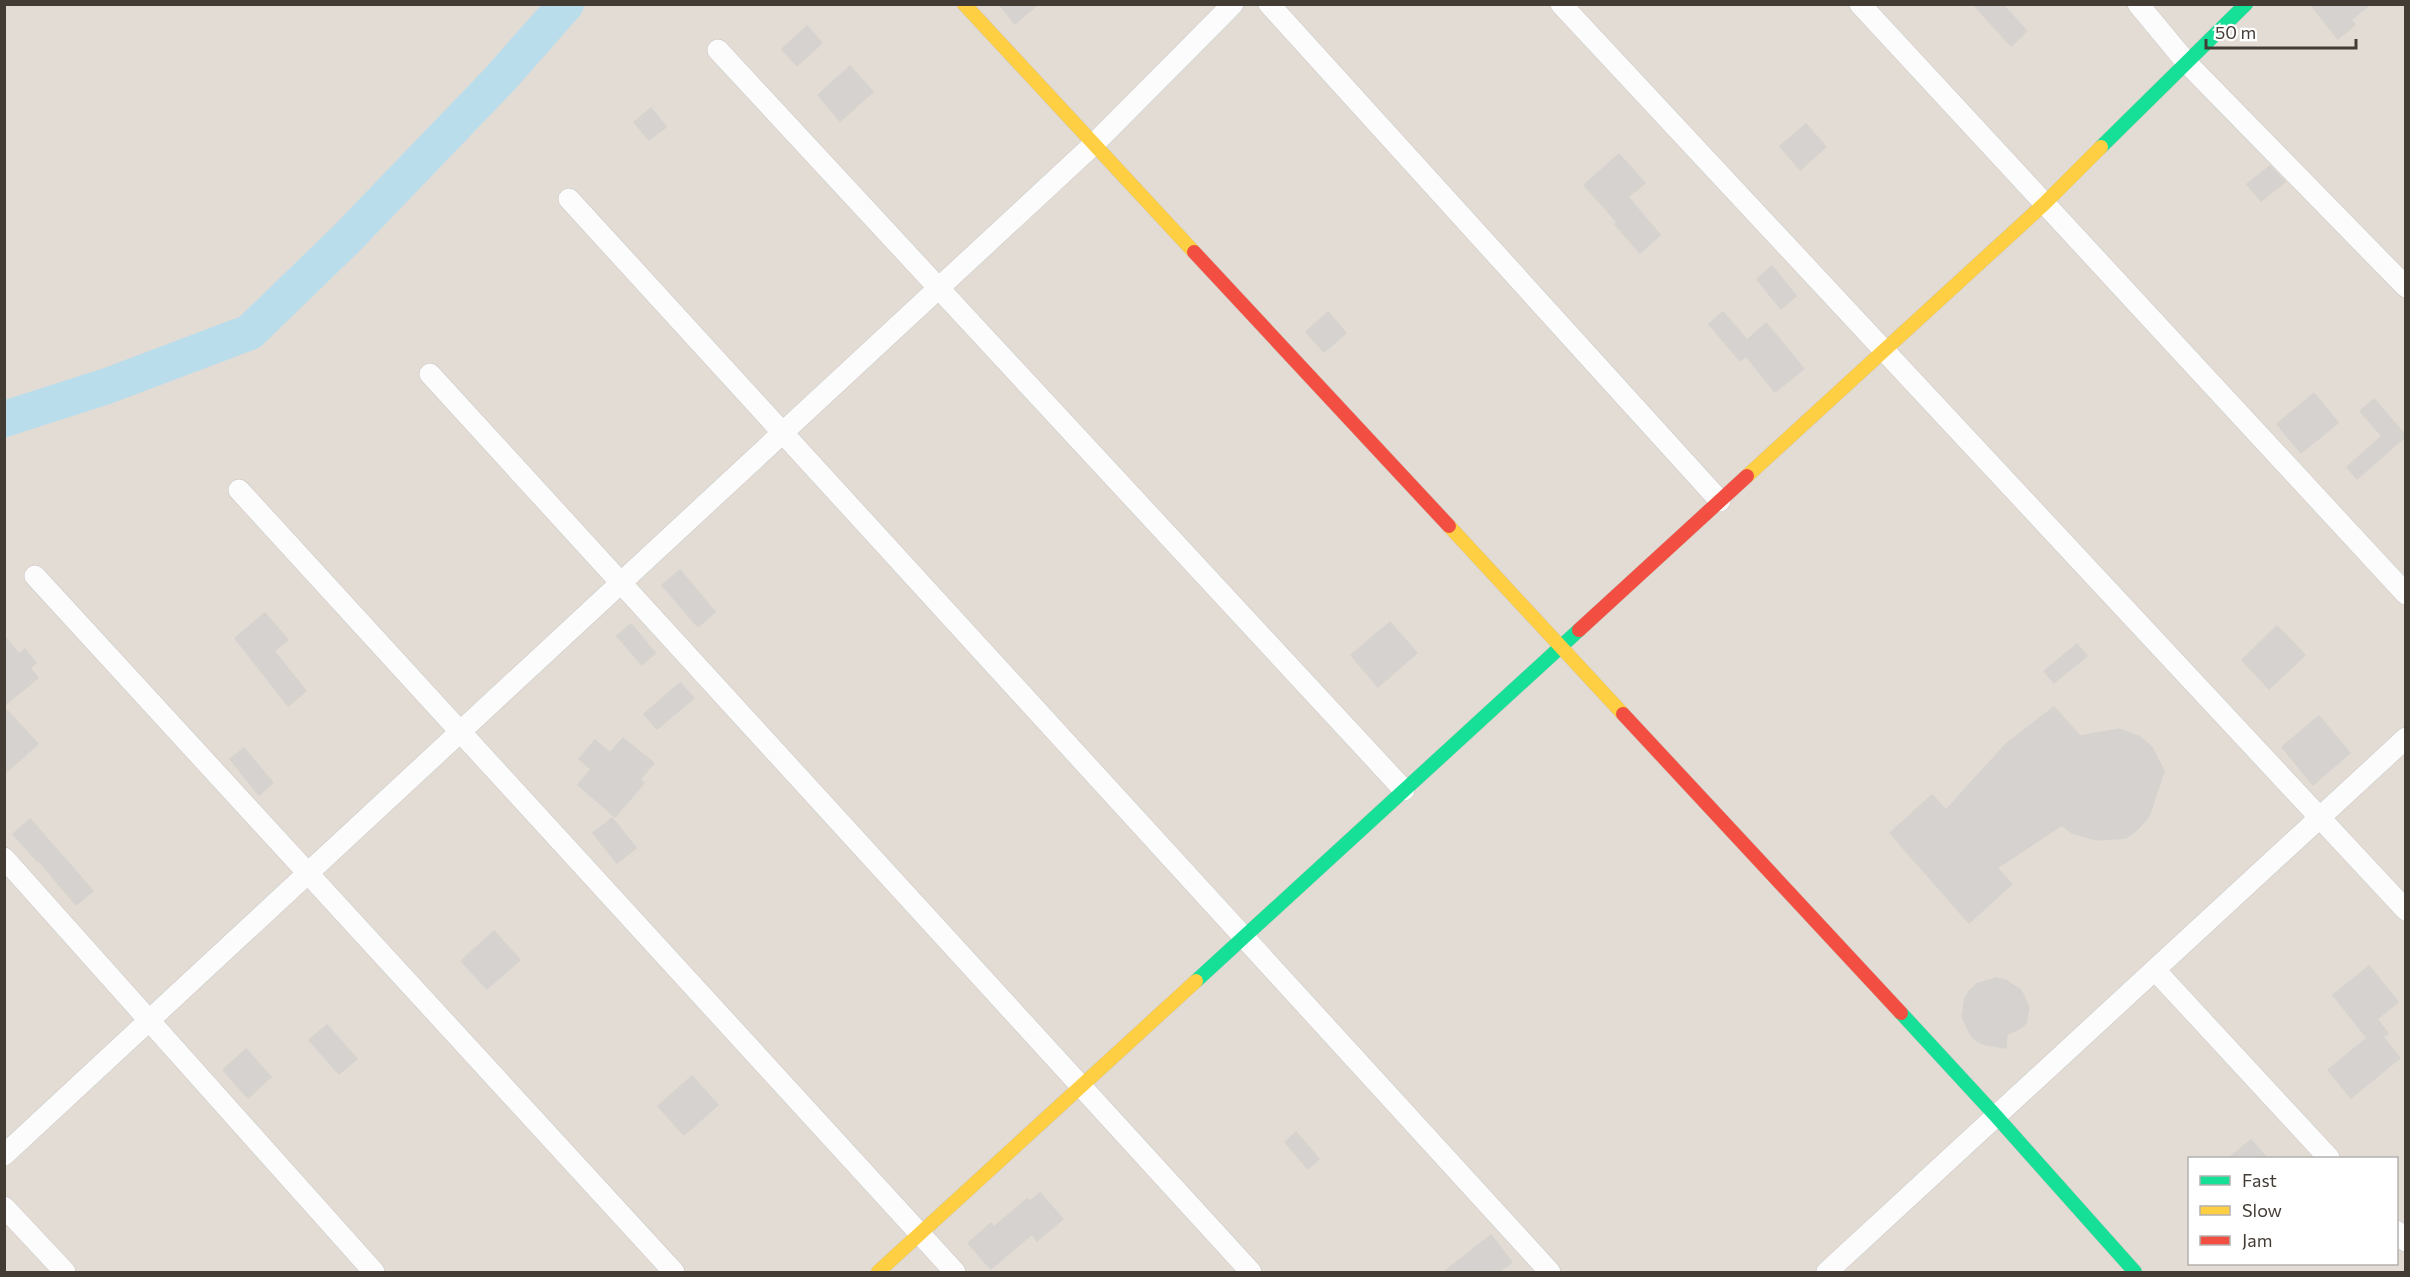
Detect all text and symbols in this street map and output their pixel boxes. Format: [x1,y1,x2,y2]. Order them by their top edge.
scale bar [2206,12,2356,50]
text: 50 m [2215,21,2256,43]
legend [2188,1157,2398,1265]
text: Fast [2242,1169,2277,1191]
text: Slow [2242,1199,2282,1221]
text: Jam [2242,1229,2272,1251]

